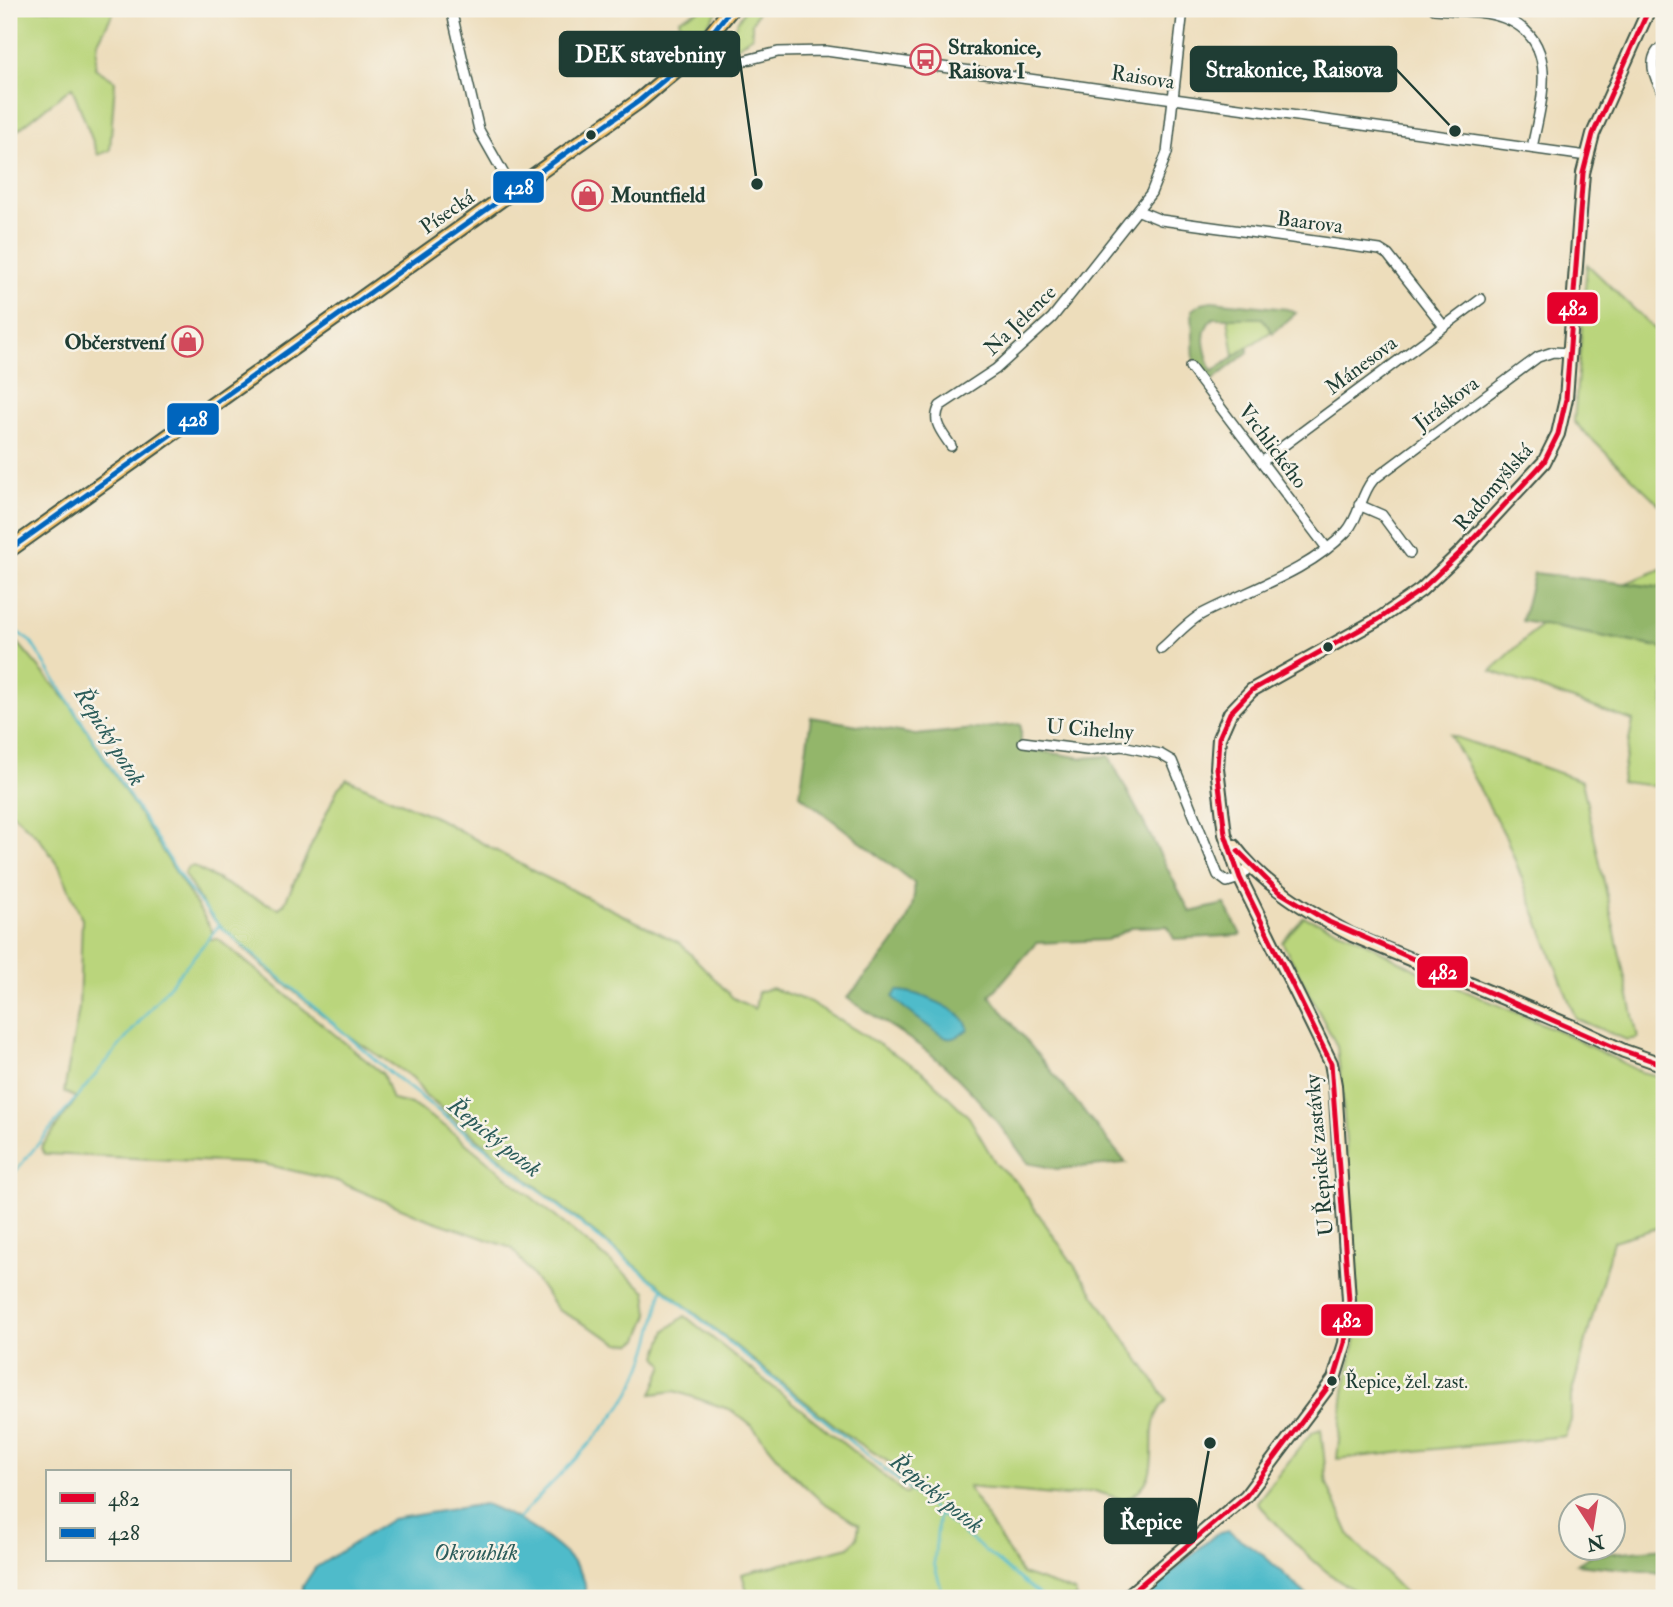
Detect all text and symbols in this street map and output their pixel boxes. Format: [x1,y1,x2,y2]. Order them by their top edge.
callout: DEK stavebniny [560,32,739,76]
place label: Strakonice, Raisova I [948,34,1041,85]
text: DEK stavebniny [575,40,726,70]
bus stop icon: Strakonice, Raisova I [908,42,942,76]
callout: Strakonice, Raisova [1191,47,1396,91]
text: Strakonice, Raisova [1205,55,1384,84]
street label: Raisova [1109,59,1177,96]
unlabelled marker [584,128,598,142]
line badge: 428 [492,170,545,204]
text: 428 [504,176,533,200]
shop icon: Mountfield [571,178,605,212]
place label: Mountfield [610,182,706,209]
street label: Písecká [415,184,480,241]
street label: Baarova [1275,205,1345,240]
street label: Na Jelence [978,279,1062,361]
line badge: 482 [1546,291,1599,325]
text: 482 [1558,297,1588,321]
shop icon: Občerstvení [171,325,205,359]
place label: Občerstvení [64,329,167,356]
street label: Mánesova [1320,329,1403,401]
street label: Jiráskova [1408,370,1485,437]
street label: Vrchlického [1232,399,1313,494]
line badge: 428 [166,402,220,436]
text: 428 [178,408,207,432]
street label: Radomyšlská [1448,438,1539,537]
unlabelled marker [1321,640,1335,654]
water label: Řepický potok [67,680,151,791]
street label: U Cihelny [1045,713,1135,746]
line badge: 482 [1416,955,1469,989]
text: 482 [1428,961,1458,985]
street label: U Řepické zastávky [1299,1072,1340,1237]
water label: Řepický potok [441,1090,547,1184]
line badge: 482 [1320,1303,1374,1337]
text: 482 [1332,1309,1362,1333]
place label: Řepice, žel. zast. [1345,1368,1468,1395]
marker: Řepice, žel. zast. [1325,1374,1339,1388]
water label: Řepický potok [883,1446,989,1540]
legend [46,1470,290,1562]
text: 482 [108,1486,140,1513]
north arrow [1558,1492,1628,1562]
callout: Řepice [1105,1499,1196,1543]
text: Řepice [1120,1506,1183,1537]
text: 428 [108,1520,140,1547]
text: N [1584,1529,1607,1556]
water label: Okrouhlík [434,1538,518,1567]

